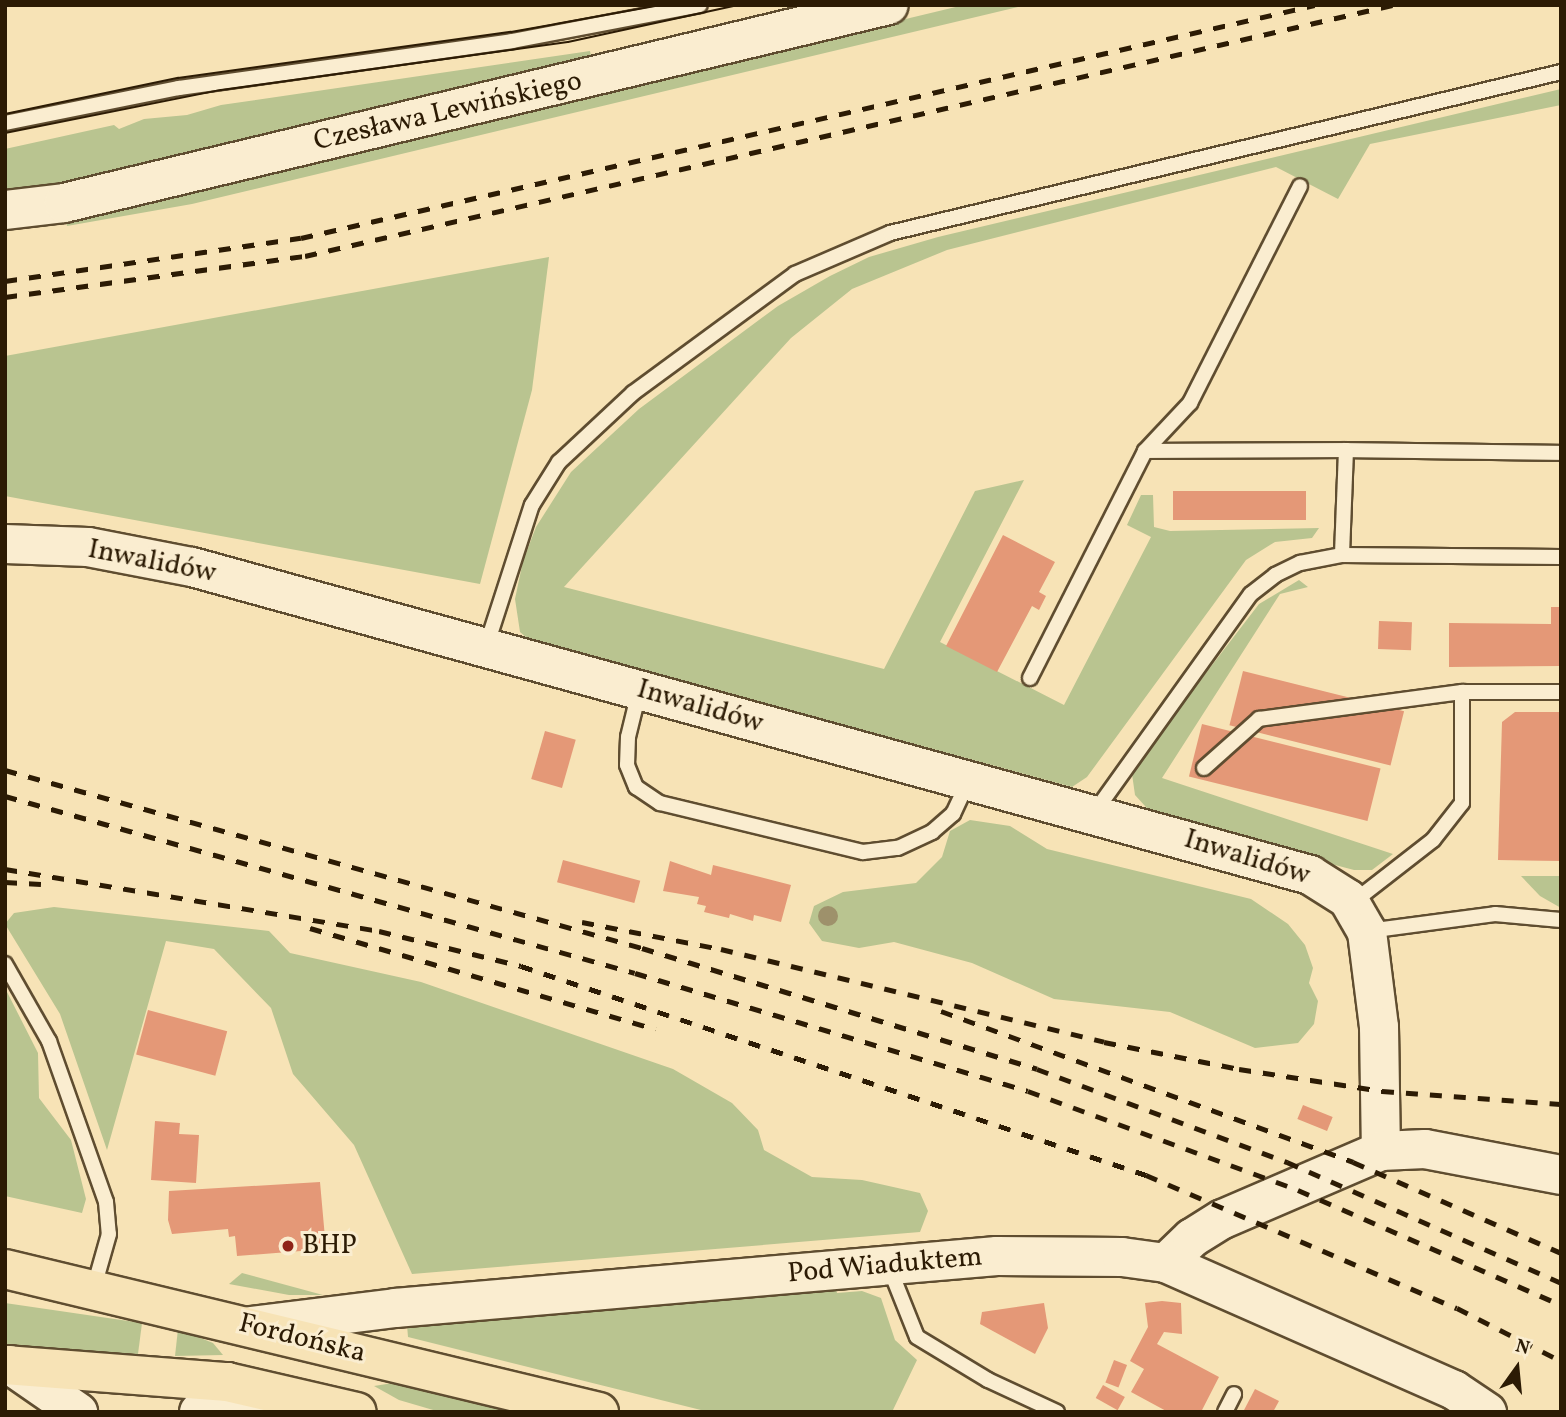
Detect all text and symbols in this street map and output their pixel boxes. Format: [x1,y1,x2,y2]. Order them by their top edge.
street label: Czesława Lewińskiego [311,65,585,159]
street label: Inwalidów [85,533,219,591]
street label: Inwalidów [633,673,767,741]
street label: Inwalidów [1180,823,1314,893]
place label: BHP [302,1229,357,1263]
marker: BHP [280,1238,296,1254]
street label: Pod Wiaduktem [786,1241,984,1291]
street label: Fordońska [235,1307,369,1371]
north arrow [1482,1333,1552,1403]
text: N [1512,1333,1532,1362]

